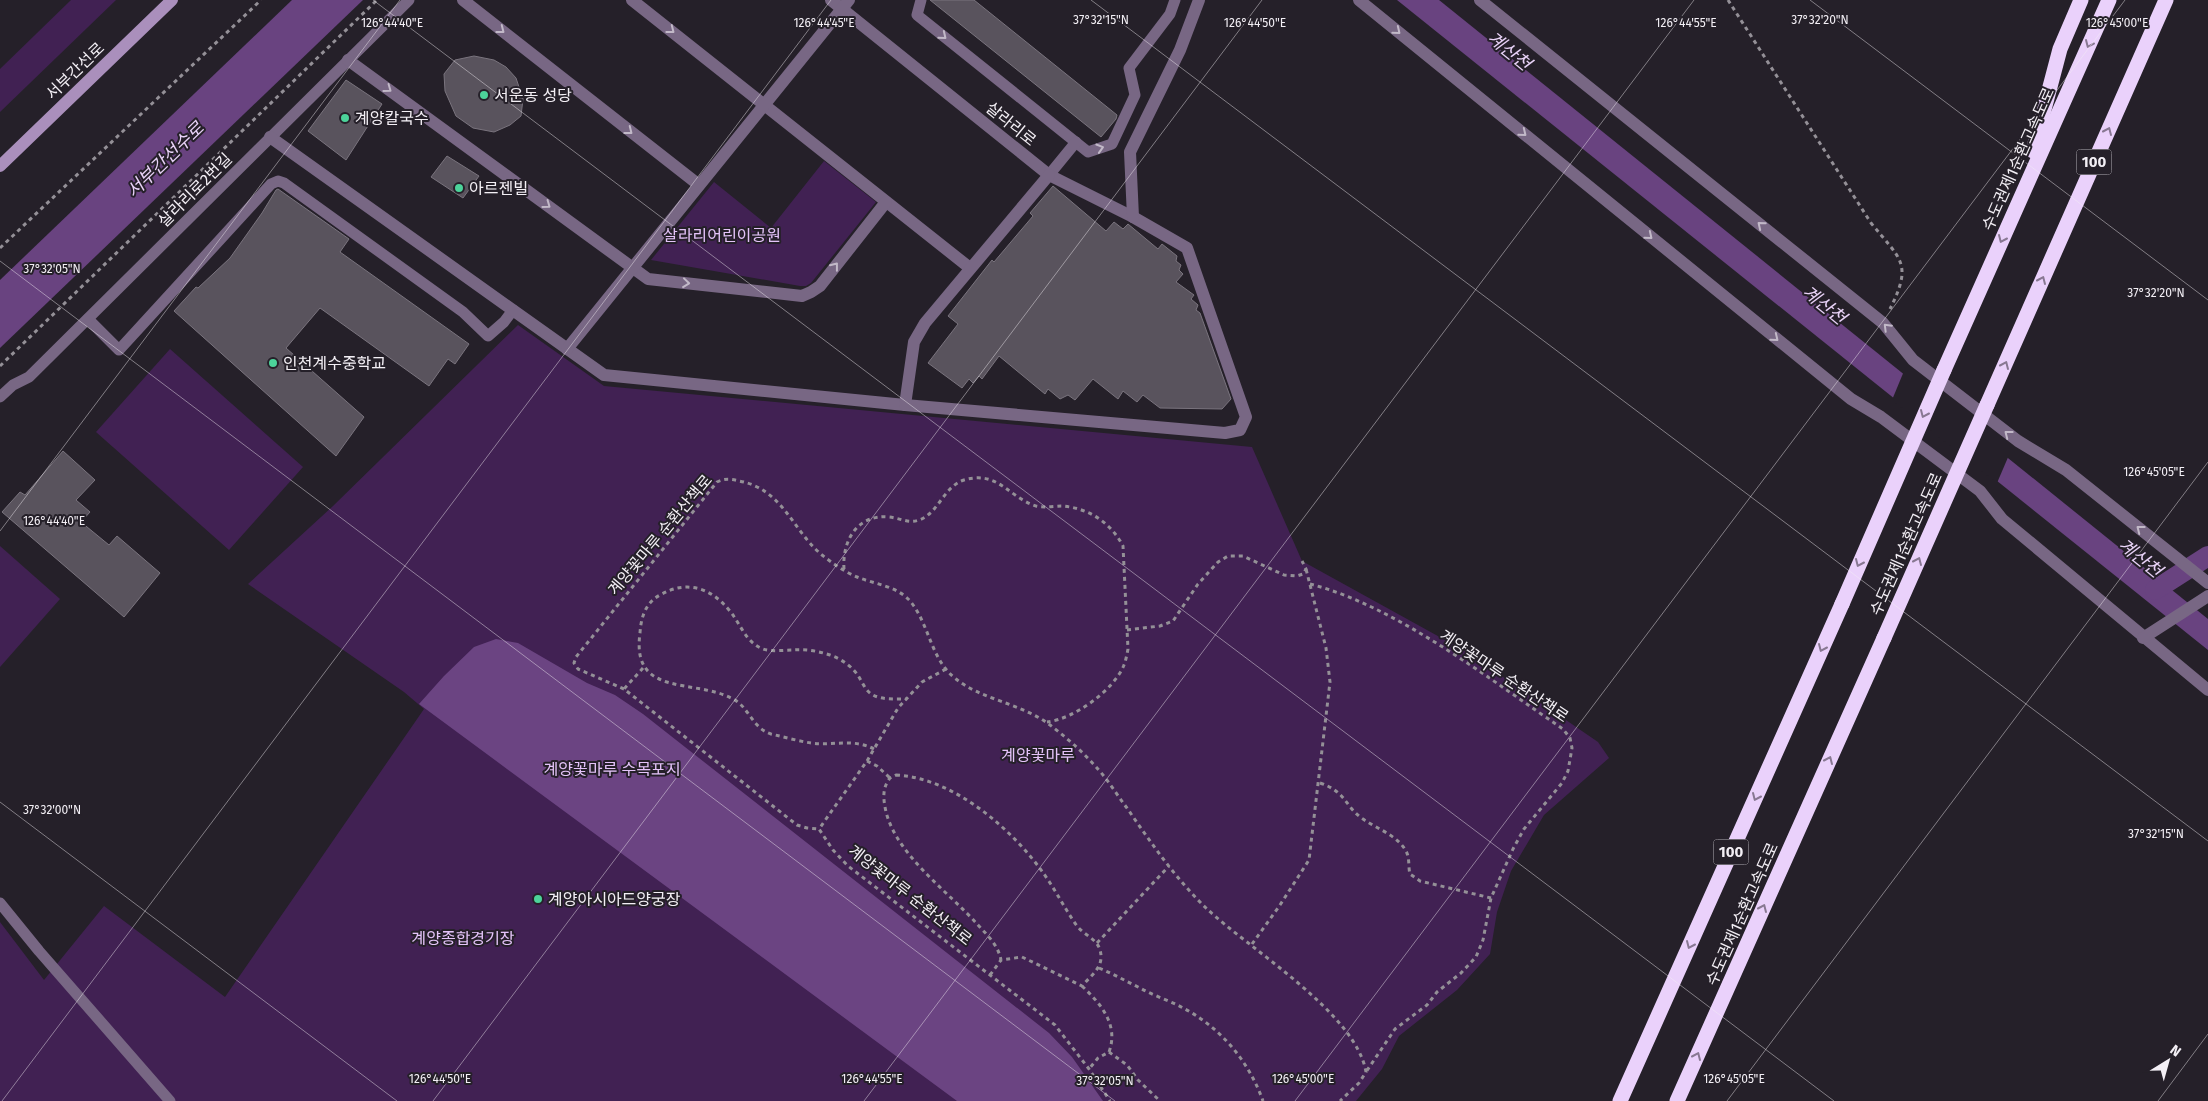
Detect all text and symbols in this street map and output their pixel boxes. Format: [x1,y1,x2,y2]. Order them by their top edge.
text: 37°32'15"N [1073,13,1129,27]
text: 37°32'20"N [1791,13,1849,27]
text: 126°44'40"E [361,16,423,30]
text: 126°44'45"E [793,16,855,30]
text: 126°44'50"E [1224,16,1286,30]
text: 126°44'55"E [1655,16,1717,30]
text: 126°45'00"E [2086,16,2148,30]
one-way arrow [495,25,504,33]
one-way arrow [665,25,674,34]
one-way arrow [1391,25,1400,33]
water label: 계산천 [1483,27,1537,77]
one-way arrow [937,30,946,38]
street label: 서부간선로 [42,38,108,103]
one-way arrow [2085,39,2095,48]
one-way arrow [382,83,392,92]
street label: 수도권제1순환고속도로 [1978,84,2058,233]
place label: 서운동 성당 [494,86,572,105]
marker: 서운동 성당 [478,89,490,101]
street label: 살라리로 [982,98,1040,150]
place label: 계양칼국수 [355,109,429,128]
marker: 계양칼국수 [339,112,351,124]
water label: 서부간선수로 [122,117,209,202]
one-way arrow [623,125,632,133]
one-way arrow [2102,127,2113,136]
one-way arrow [1517,128,1526,136]
one-way arrow [1095,143,1103,153]
street label: 살라리로2번길 [154,149,236,231]
road number: 100 [2076,150,2112,174]
place label: 아르젠빌 [469,179,528,198]
marker: 아르젠빌 [453,182,465,194]
one-way arrow [541,199,551,208]
one-way arrow [1757,222,1767,231]
park label: 살라리어린이공원 [663,226,781,245]
one-way arrow [1643,230,1652,238]
one-way arrow [1997,234,2008,243]
text: 37°32'05"N [23,262,81,276]
one-way arrow [830,263,838,272]
one-way arrow [2036,276,2047,285]
one-way arrow [682,277,690,288]
water label: 계산천 [1798,281,1852,331]
text: 37°32'20"N [2127,286,2185,300]
one-way arrow [1884,324,1893,333]
one-way arrow [1770,332,1779,341]
place label: 인천계수중학교 [283,354,386,373]
marker: 인천계수중학교 [267,357,279,369]
one-way arrow [1998,361,2009,370]
one-way arrow [1920,409,1931,418]
one-way arrow [2005,431,2014,439]
text: 126°45'05"E [2123,465,2185,479]
street label: 수도권제1순환고속도로 [1866,469,1946,618]
street label: 계양꽃마루 순환산책로 [604,471,716,599]
text: 126°44'40"E [23,514,85,528]
one-way arrow [2137,526,2146,534]
water label: 계산천 [2114,534,2168,584]
one-way arrow [1911,557,1922,566]
one-way arrow [1855,558,1866,567]
street label: 계양꽃마루 순환산책로 [1436,626,1572,726]
one-way arrow [1817,643,1828,652]
park label: 계양꽃마루 [1001,746,1075,765]
one-way arrow [1823,756,1834,765]
park label: 계양꽃마루 수목포지 [544,760,680,779]
one-way arrow [1751,792,1762,801]
text: 37°32'00"N [23,803,81,817]
text: 37°32'15"N [2128,827,2184,841]
street label: 수도권제1순환고속도로 [1702,839,1782,988]
road number: 100 [1714,840,1748,864]
street label: 계양꽃마루 순환산책로 [844,841,976,949]
place label: 계양아시아드양궁장 [548,890,681,909]
marker: 계양아시아드양궁장 [532,893,544,905]
one-way arrow [1757,904,1768,913]
park label: 계양종합경기장 [411,929,515,948]
one-way arrow [1685,940,1696,949]
north arrow [2143,1036,2193,1086]
text: N [2167,1041,2184,1061]
one-way arrow [1691,1052,1702,1061]
text: 126°44'50"E [409,1072,471,1086]
text: 126°44'55"E [841,1072,903,1086]
text: 126°45'00"E [1272,1072,1334,1086]
text: 126°45'05"E [1703,1072,1765,1086]
text: 37°32'05"N [1076,1074,1134,1088]

